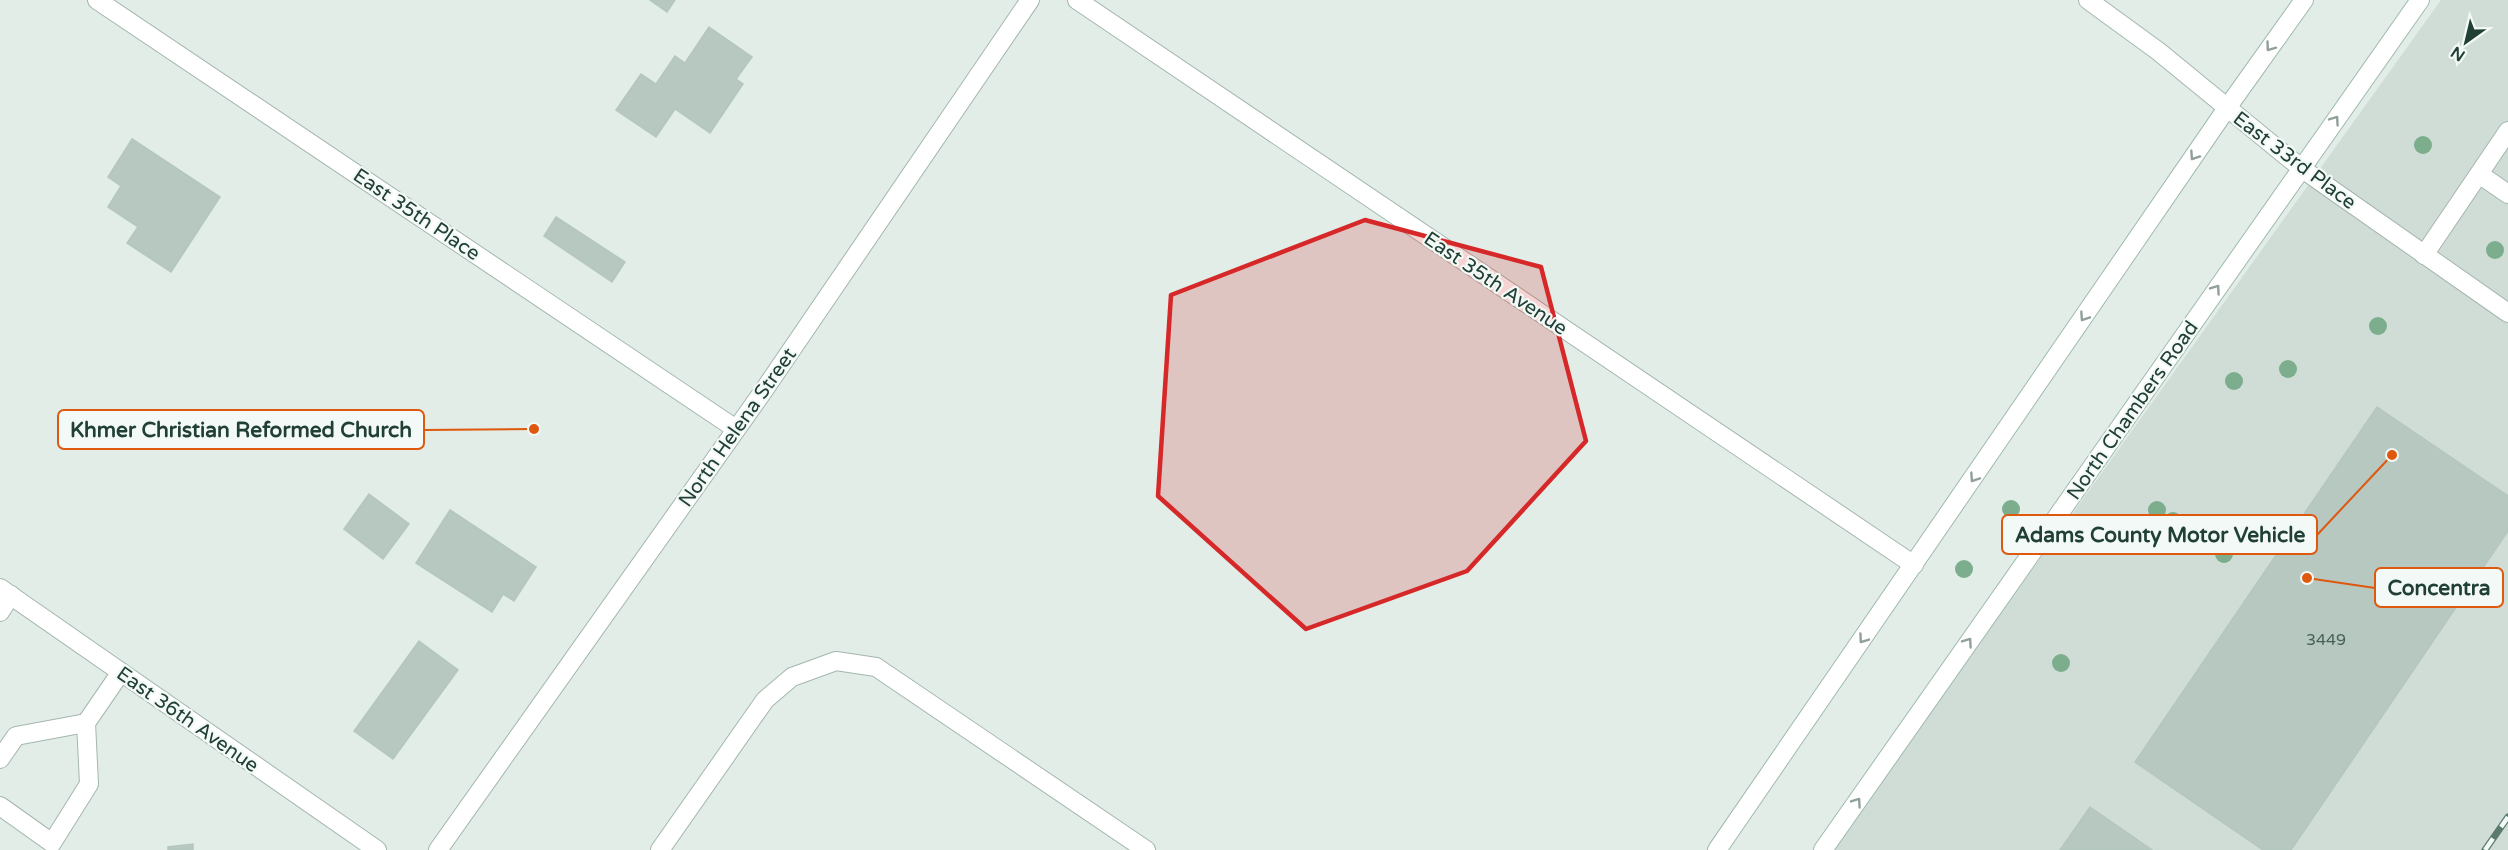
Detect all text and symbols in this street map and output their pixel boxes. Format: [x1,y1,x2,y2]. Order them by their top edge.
north arrow [2436,12,2496,72]
one-way arrow [2266,41,2277,52]
text: N [2447,42,2469,65]
street label: East 33rd Place [2228,107,2361,215]
one-way arrow [2328,116,2339,127]
one-way arrow [2190,149,2201,160]
street label: East 35th Place [348,164,484,266]
street label: East 35th Avenue [1419,227,1572,341]
one-way arrow [2209,285,2220,296]
one-way arrow [2080,310,2091,321]
street label: North Chambers Road [2062,316,2204,505]
street label: North Helena Street [674,343,802,512]
callout: Khmer Christian Reformed Church [58,410,424,449]
text: Khmer Christian Reformed Church [70,418,412,443]
one-way arrow [1970,471,1981,482]
callout: Adams County Motor Vehicle [2002,515,2317,554]
text: Adams County Motor Vehicle [2015,523,2305,548]
callout: Concentra [2375,568,2503,607]
text: Concentra [2387,576,2491,601]
house number: 3449 [2306,630,2346,650]
one-way arrow [1859,632,1870,643]
one-way arrow [1961,638,1972,649]
street label: East 36th Avenue [112,662,263,778]
one-way arrow [1850,798,1861,809]

